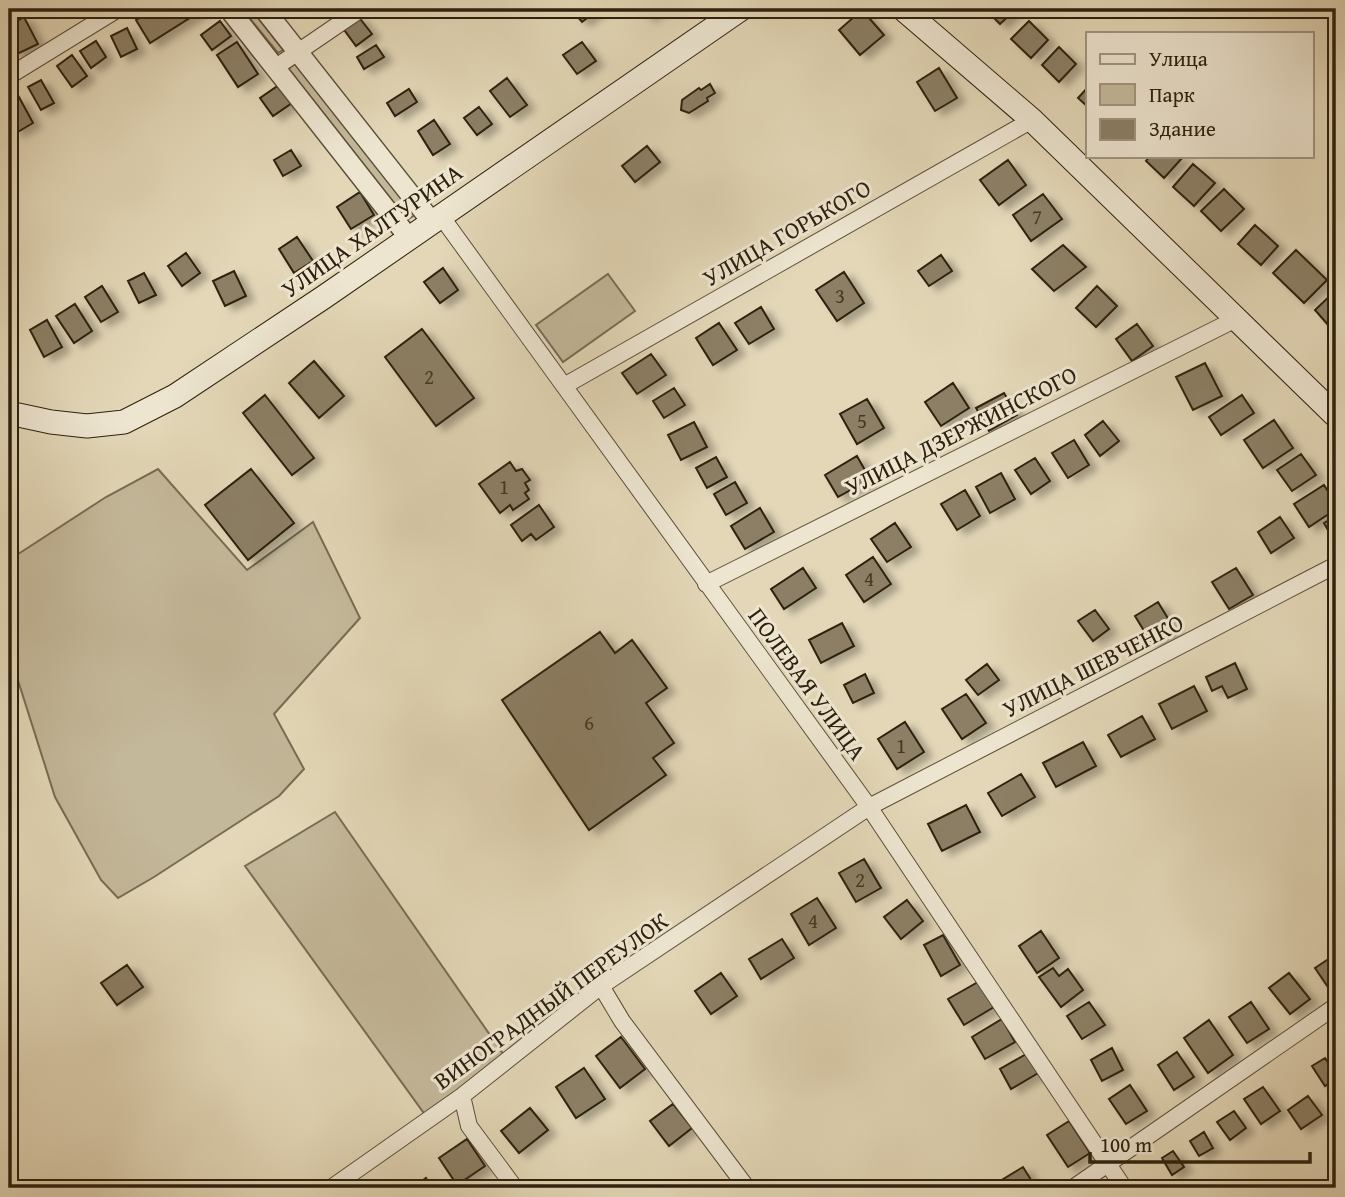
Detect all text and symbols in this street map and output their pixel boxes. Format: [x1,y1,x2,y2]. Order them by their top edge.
legend [1086,32,1314,158]
text: Улица [1149,43,1208,74]
text: Парк [1149,79,1195,110]
text: Здание [1149,113,1216,144]
street label: УЛИЦА ХАЛТУРИНА [274,155,470,306]
street label: УЛИЦА ГОРЬКОГО [696,170,877,295]
house number: 7 [1032,201,1042,232]
house number: 3 [835,280,845,311]
street label: УЛИЦА ДЗЕРЖИНСКОГО [839,357,1083,504]
house number: 2 [424,361,434,392]
house number: 5 [857,405,867,436]
house number: 1 [499,471,509,502]
house number: 4 [864,563,874,594]
street label: ПОЛЕВАЯ УЛИЦА [740,600,875,768]
street label: УЛИЦА ШЕВЧЕНКО [996,605,1189,726]
house number: 6 [584,707,594,738]
house number: 1 [896,730,906,761]
house number: 2 [855,864,865,895]
street label: ВИНОГРАДНЫЙ ПЕРЕУЛОК [426,903,675,1098]
house number: 4 [808,905,818,936]
scale bar [1090,1120,1310,1164]
text: 100 m [1100,1129,1152,1160]

